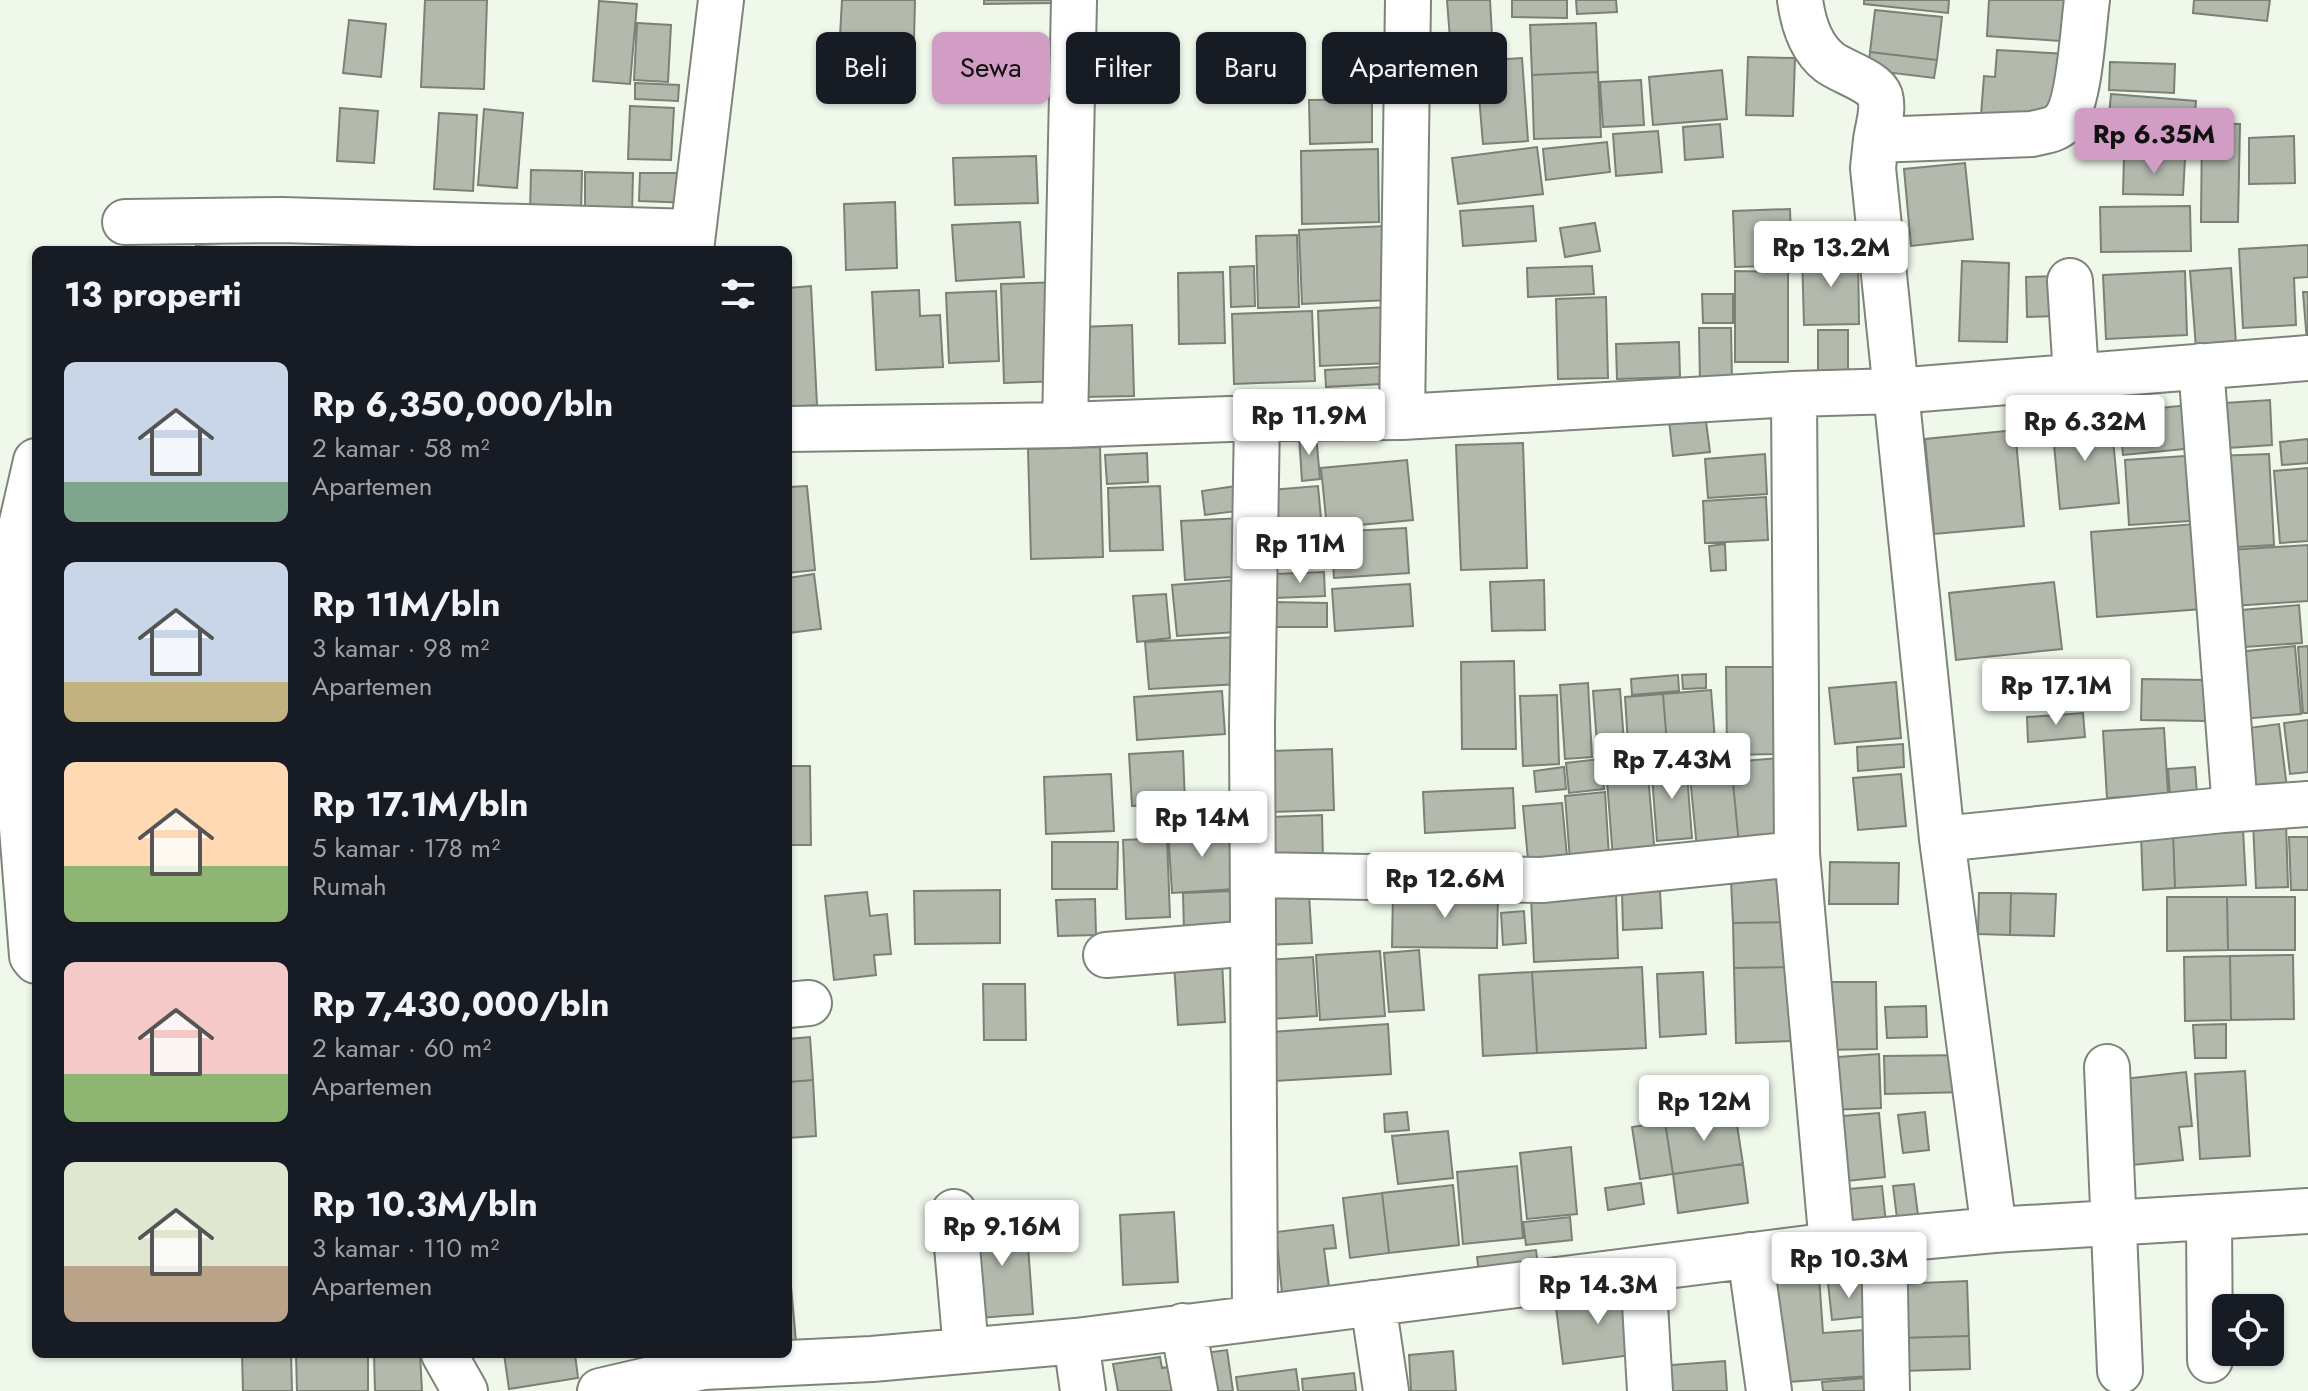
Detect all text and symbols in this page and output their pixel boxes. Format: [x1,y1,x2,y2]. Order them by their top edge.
chip: Beli [816,32,916,104]
chip: Sewa [932,32,1050,104]
chip: Filter [1066,32,1180,104]
chip: Baru [1196,32,1306,104]
chip: Apartemen [1322,32,1507,104]
pin: Rp 6.35M [2071,108,2237,176]
text: Rp 6.35M [2093,115,2215,153]
pin: Rp 13.2M [1748,221,1914,289]
text: Rp 13.2M [1772,228,1890,266]
text: 13 properti [64,270,242,319]
icon: filters [716,272,760,316]
text: Rp 6,350,000/bln [312,380,613,429]
pin: Rp 11.9M [1226,389,1392,457]
icon: home [128,394,224,490]
pin: Rp 6.32M [2002,395,2168,463]
text: Rp 11.9M [1251,396,1367,434]
text: Rp 6.32M [2024,402,2146,440]
text: 2 kamar · 58 m² [312,429,490,467]
text: Apartemen [312,467,432,505]
pin: Rp 11M [1235,517,1365,585]
text: Rp 11M [1255,524,1345,562]
text: Rp 11M/bln [312,580,500,629]
icon: home [128,594,224,690]
text: 3 kamar · 98 m² [312,629,489,667]
pin: Rp 17.1M [1973,659,2139,727]
text: Rp 17.1M [2000,666,2112,704]
text: Apartemen [312,667,432,705]
pin: Rp 7.43M [1589,733,1755,801]
text: Rp 7.43M [1612,740,1732,778]
text: Rp 17.1M/bln [312,780,529,829]
pin: Rp 14M [1137,791,1267,859]
icon: home [128,794,224,890]
text: Rp 14M [1154,798,1250,836]
text: 5 kamar · 178 m² [312,829,500,867]
pin: Rp 12.6M [1362,852,1528,920]
text: Rp 12.6M [1385,859,1505,897]
text: Rumah [312,867,387,905]
text: Rp 7,430,000/bln [312,980,610,1029]
icon: home [128,994,224,1090]
text: 2 kamar · 60 m² [312,1029,491,1067]
text: Apartemen [312,1067,432,1105]
pin: Rp 12M [1639,1075,1769,1143]
text: Rp 12M [1657,1082,1751,1120]
text: Rp 10.3M/bln [312,1180,538,1229]
icon: home [128,1194,224,1290]
pin: Rp 9.16M [919,1200,1085,1268]
text: Rp 9.16M [943,1207,1061,1245]
text: 3 kamar · 110 m² [312,1229,499,1267]
pin: Rp 10.3M [1766,1232,1932,1300]
text: Rp 10.3M [1790,1239,1908,1277]
pin: Rp 14.3M [1515,1258,1681,1326]
text: Rp 14.3M [1538,1265,1658,1303]
text: Apartemen [312,1267,432,1305]
map controls [2212,1294,2284,1366]
button: locate [2212,1294,2284,1366]

